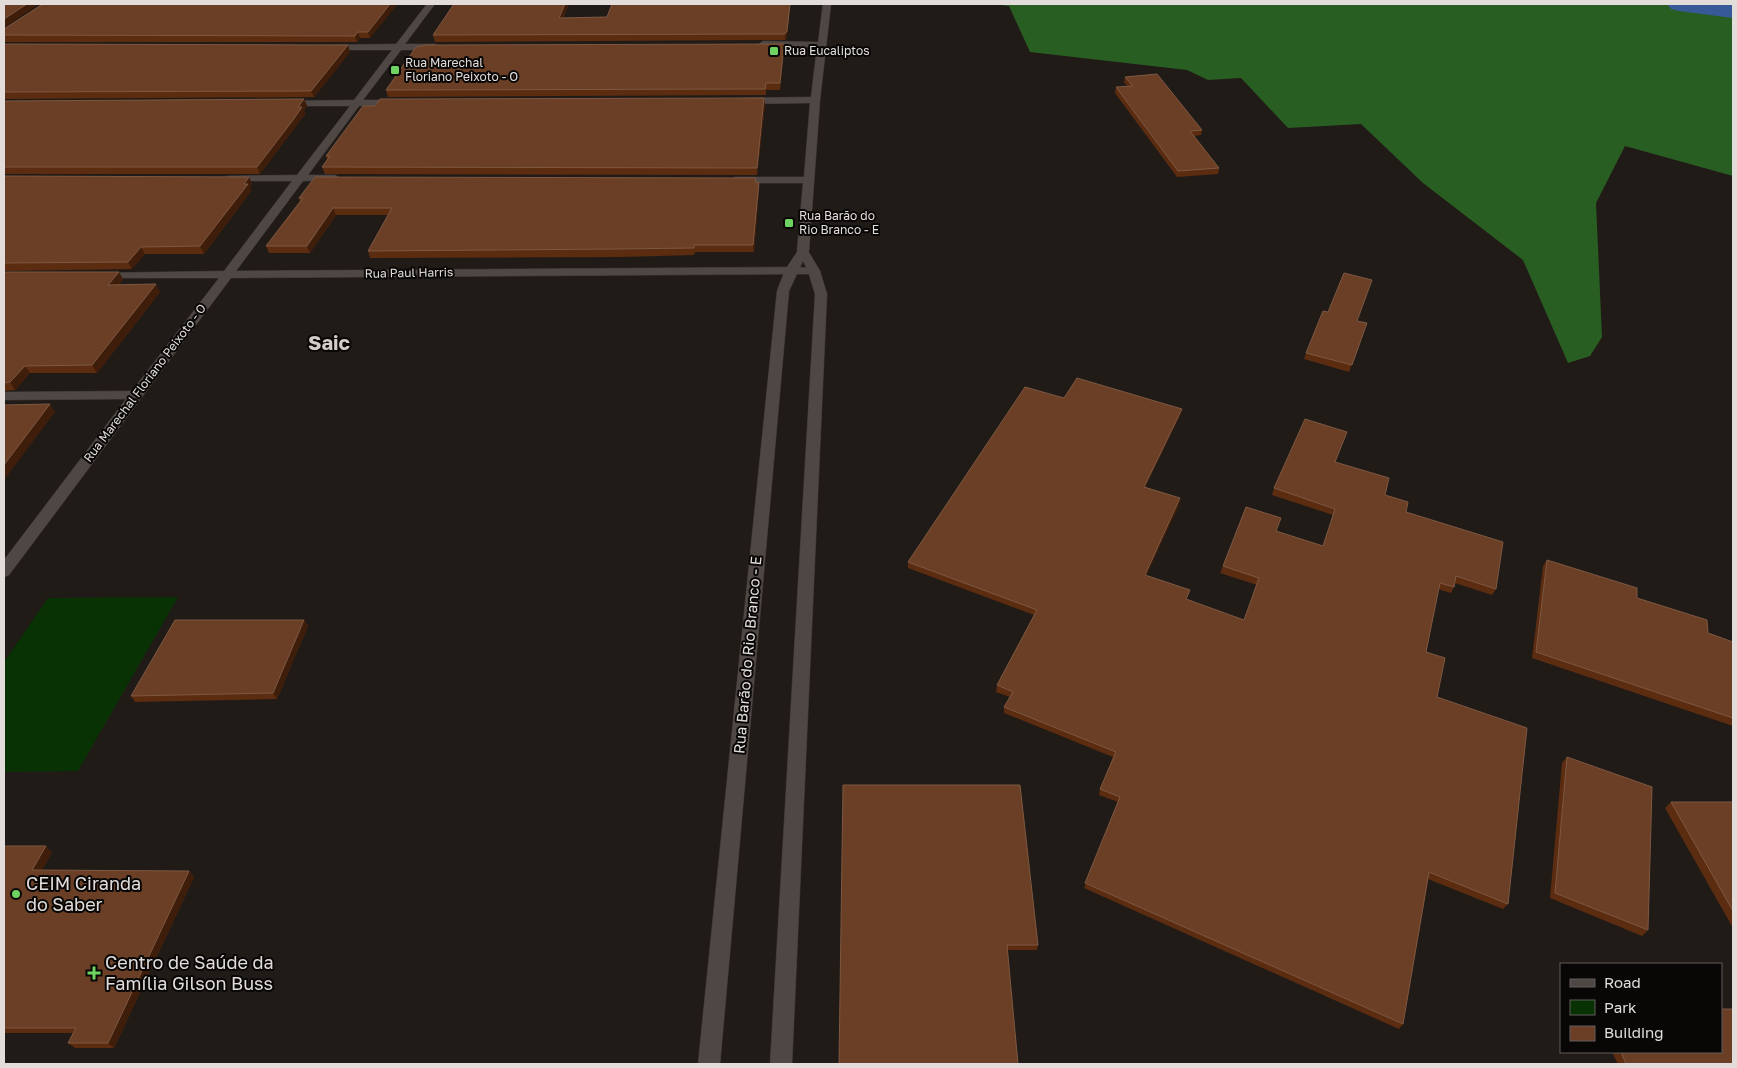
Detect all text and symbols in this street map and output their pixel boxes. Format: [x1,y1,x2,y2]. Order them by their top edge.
place label: Rua Eucaliptos [784,43,870,58]
marker: Rua Eucaliptos [768,45,780,57]
place label: Rua Marechal Floriano Peixoto - O [405,55,518,84]
marker: Rua Marechal Floriano Peixoto - O [389,64,401,76]
place label: Rua Barão do Rio Branco - E [799,208,879,237]
marker: Rua Barão do Rio Branco - E [783,217,795,229]
street label: Rua Paul Harris [365,264,453,281]
street label: Rua Marechal Floriano Peixoto - O [80,300,209,465]
district label: Saic [308,330,350,354]
street label: Rua Barão do Rio Branco - E [729,555,765,755]
place label: CEIM Ciranda do Saber [26,872,141,915]
marker: CEIM Ciranda do Saber [10,888,22,900]
place label: Centro de Saúde da Família Gilson Buss [105,951,274,994]
legend [1560,963,1722,1053]
marker: Centro de Saúde da Família Gilson Buss [87,966,101,980]
text: Road [1604,973,1641,991]
text: Park [1604,998,1637,1016]
text: Building [1604,1023,1664,1041]

